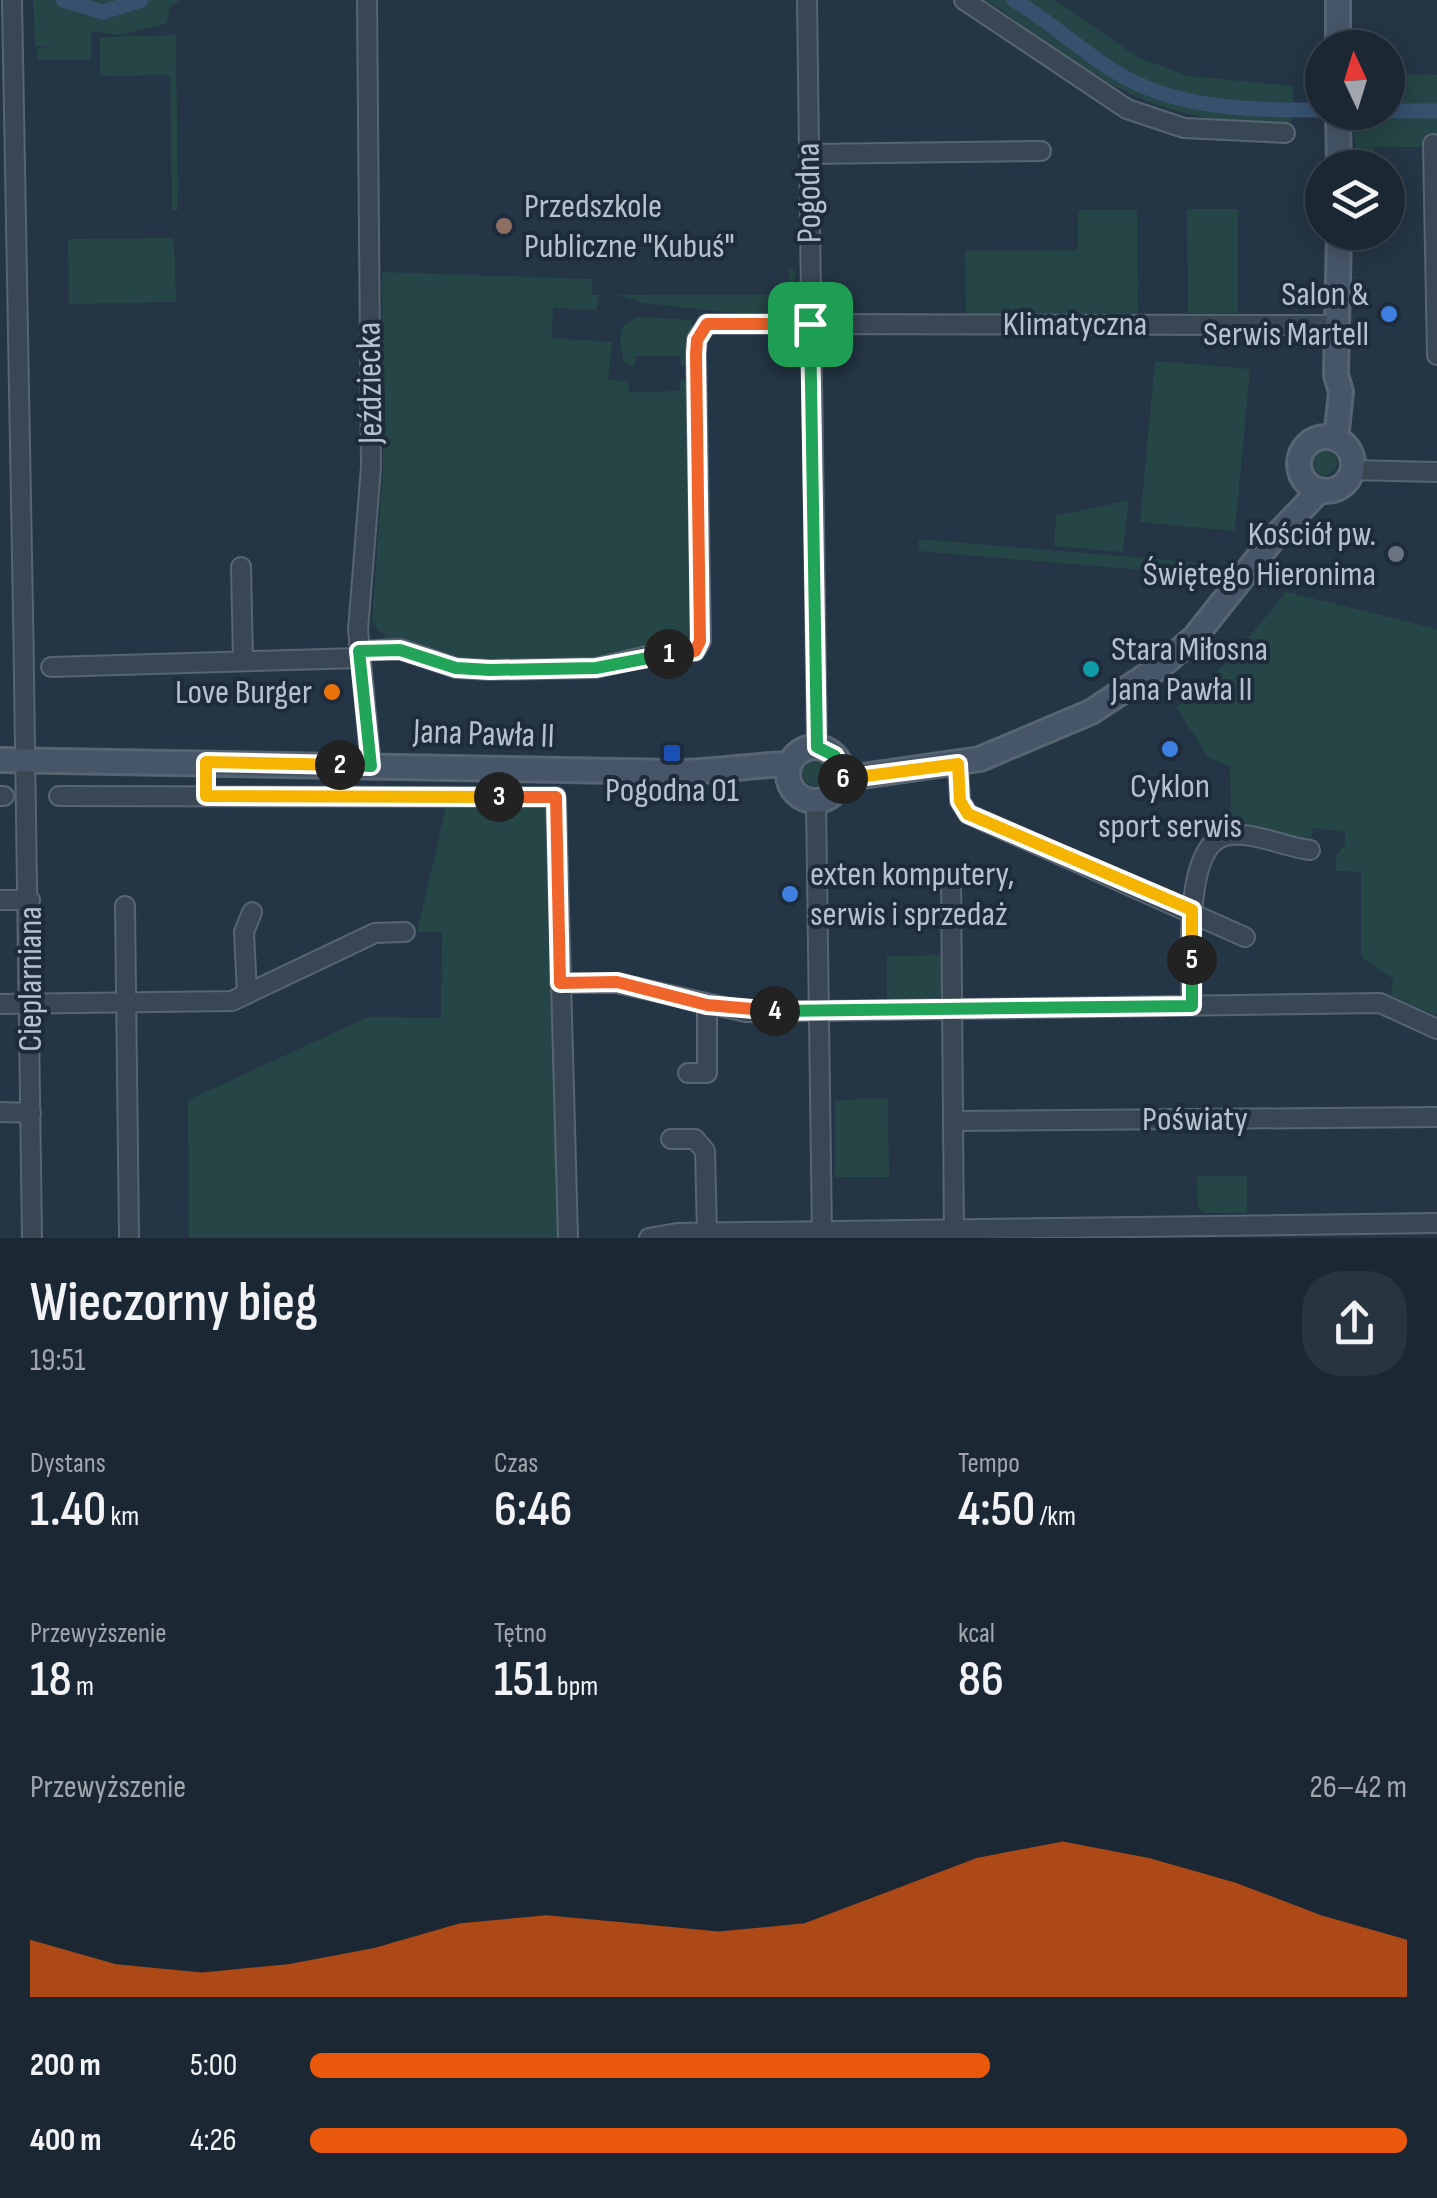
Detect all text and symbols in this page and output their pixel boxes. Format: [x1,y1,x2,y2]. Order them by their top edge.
north arrow [1305,30,1405,130]
map controls [1305,30,1405,250]
street label: Pogodna [787,142,831,244]
button: layers [1305,150,1405,250]
place label: Przedszkole Publiczne "Kubuś" [524,185,735,268]
marker: Przedszkole Publiczne "Kubuś" [493,215,515,237]
place label: Salon & Serwis Martell [1203,273,1369,356]
pin [768,282,853,367]
icon: arrive [783,297,838,352]
street label: Klimatyczna [1003,303,1147,346]
marker: Salon & Serwis Martell [1378,303,1400,325]
street label: Jeździecka [347,322,393,445]
place label: Kościół pw. Świętego Hieronima [1143,513,1376,596]
marker: Kościół pw. Świętego Hieronima [1385,543,1407,565]
place label: Stara Miłosna Jana Pawła II [1110,628,1268,711]
pin: 1 [644,629,694,679]
text: 1 [664,637,674,670]
marker: Stara Miłosna Jana Pawła II [1080,658,1102,680]
place label: Love Burger [175,671,312,714]
marker: Love Burger [321,681,343,703]
street label: Jana Pawła II [411,710,556,758]
marker: Cyklon sport serwis [1159,738,1181,760]
pin: 2 [315,740,365,790]
marker: Pogodna 01 [661,742,683,764]
text: 2 [334,748,346,781]
pin: 6 [818,754,868,804]
text: 6 [836,762,850,795]
place label: Cyklon sport serwis [1098,765,1242,848]
place label: Pogodna 01 [605,769,739,812]
pin: 3 [474,772,524,822]
text: 3 [493,780,505,813]
place label: exten komputery, serwis i sprzedaż [810,853,1014,936]
marker: exten komputery, serwis i sprzedaż [779,883,801,905]
street label: Cieplarniana [9,906,52,1052]
pin: 5 [1167,935,1217,985]
text: 5 [1186,943,1198,976]
pin: 4 [750,986,800,1036]
text: 4 [768,994,782,1027]
street label: Poświaty [1142,1098,1248,1141]
text: Wieczorny bieg [30,1270,318,1337]
button: share [1302,1271,1407,1376]
text: 19:51 [30,1341,85,1380]
text: Dystans [30,1447,106,1480]
text: Czas [494,1447,538,1480]
text: Tempo [958,1447,1020,1480]
text: 1.40 [30,1480,106,1540]
text: 6:46 [494,1480,572,1540]
text: 4:50 [958,1480,1035,1540]
text: km [106,1500,139,1533]
text: /km [1035,1500,1076,1533]
text: Przewyższenie [30,1617,167,1650]
text: Tętno [494,1617,547,1650]
text: kcal [958,1617,995,1650]
text: 18 [30,1650,72,1710]
text: 151 [494,1650,553,1710]
text: 86 [958,1650,1004,1710]
text: m [72,1670,94,1703]
text: bpm [553,1670,598,1703]
text: Przewyższenie [30,1768,186,1807]
text: 26–42 m [1310,1768,1407,1807]
text: 200 m [30,2046,101,2085]
text: 5:00 [190,2046,237,2085]
text: 400 m [30,2121,102,2160]
text: 4:26 [190,2121,237,2160]

